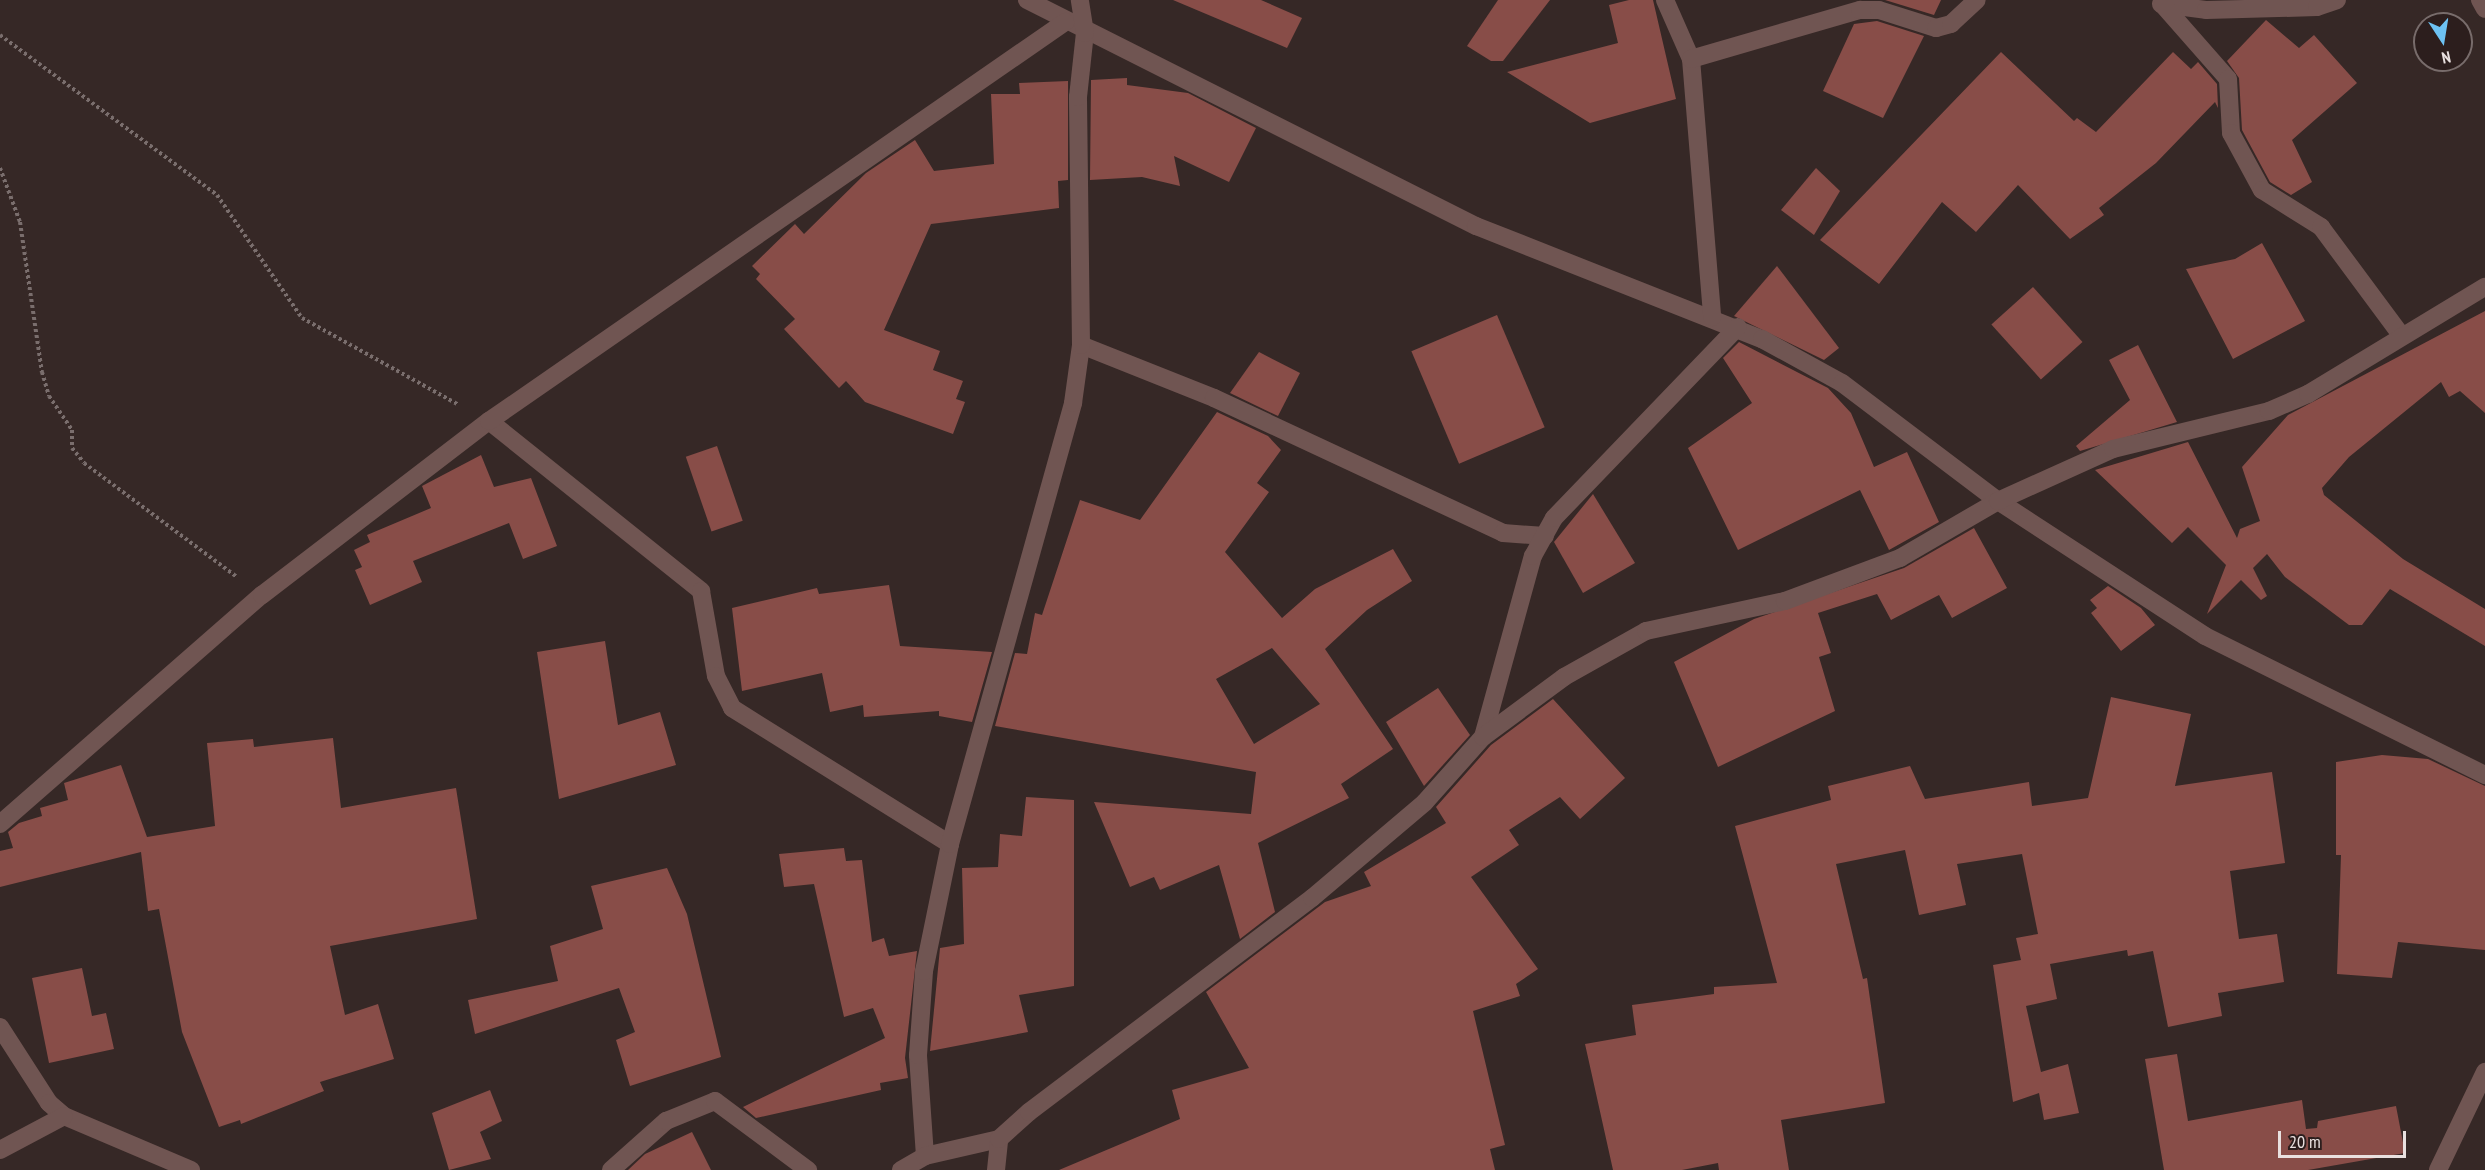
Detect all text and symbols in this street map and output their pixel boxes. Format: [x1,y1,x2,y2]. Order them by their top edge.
north arrow [2413,12,2473,72]
text: N [2440,47,2453,68]
scale bar [2281,1119,2408,1157]
text: 20 m [2289,1130,2321,1153]

